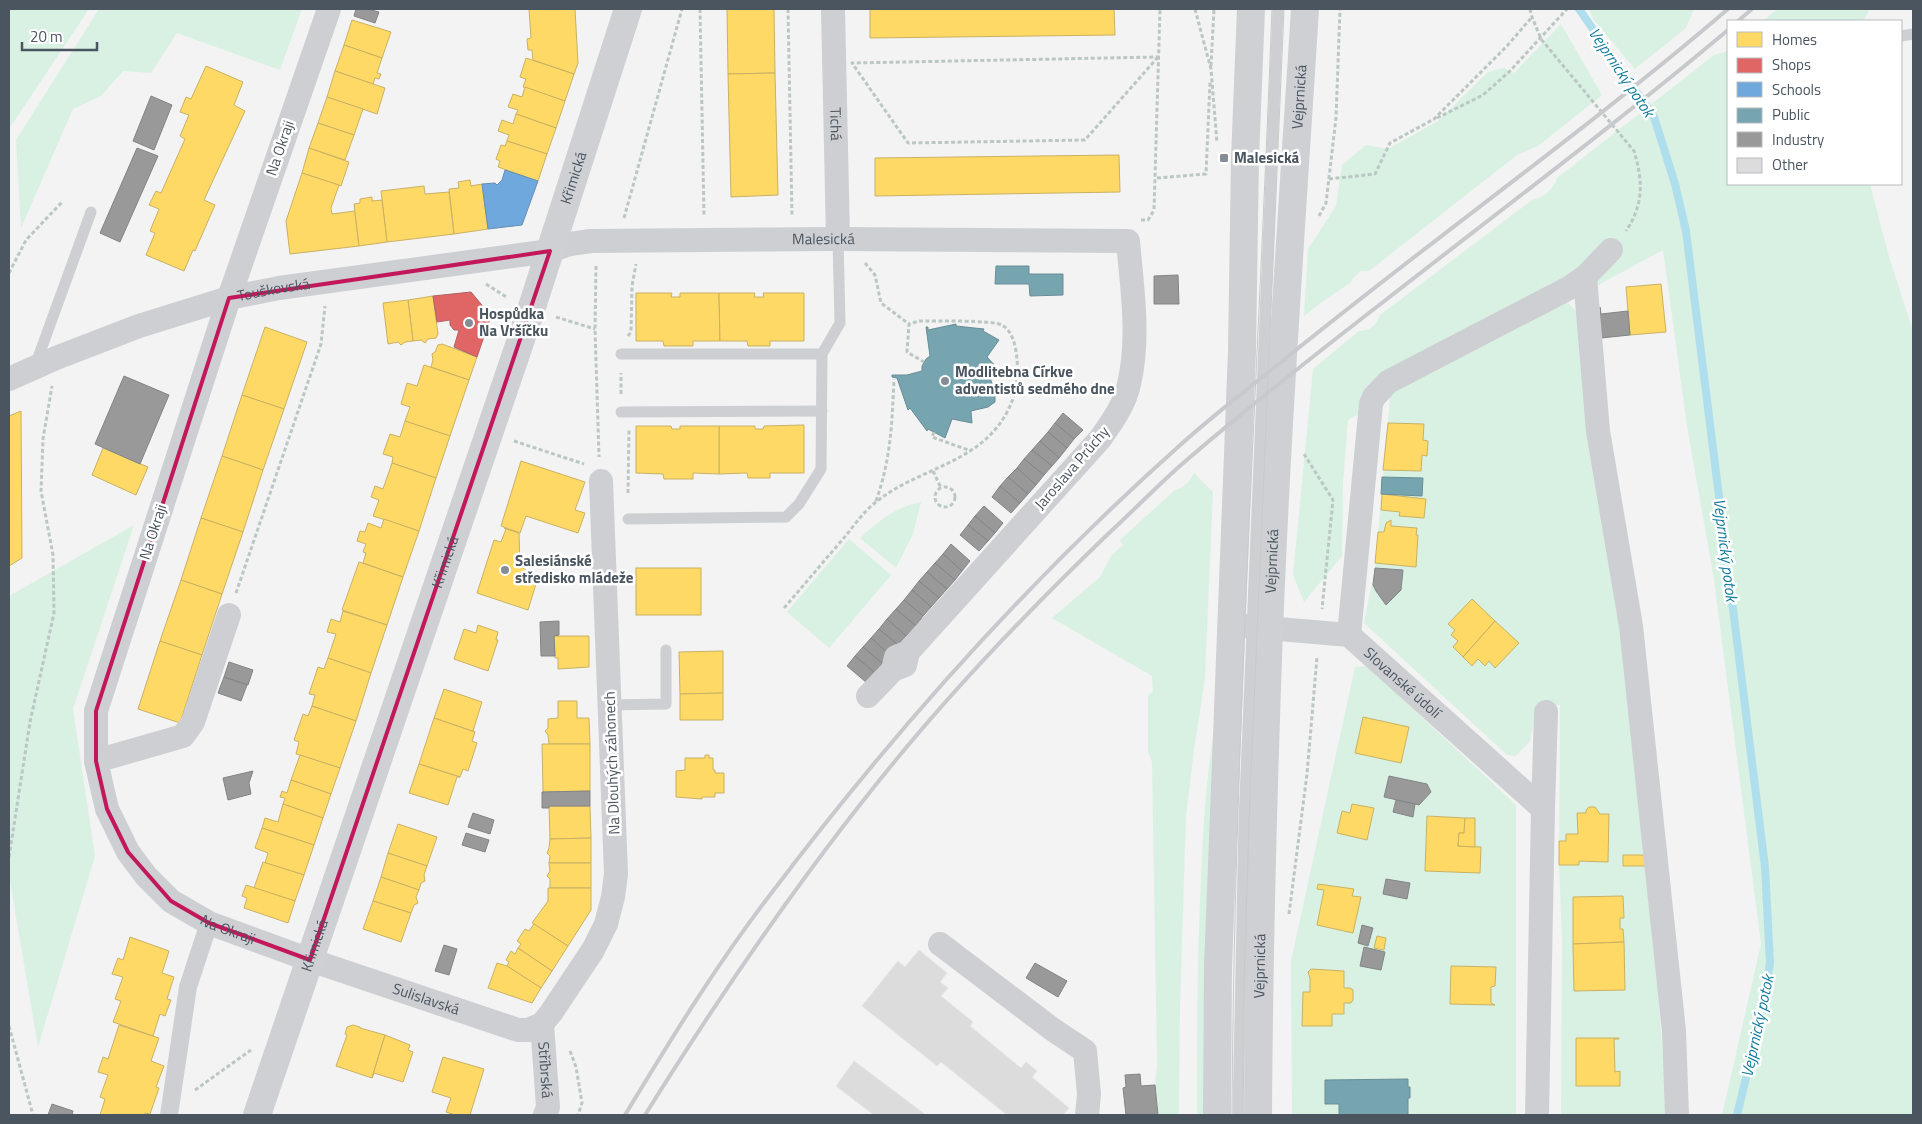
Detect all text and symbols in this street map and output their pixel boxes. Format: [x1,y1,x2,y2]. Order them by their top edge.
scale bar [22,20,98,52]
legend [1727,20,1902,185]
water label: Vejprnický potok [1583,22,1662,123]
text: 20 m [30,25,63,48]
text: Homes [1772,28,1817,51]
text: Shops [1772,53,1811,76]
street label: Vejprnická [1285,63,1312,130]
text: Schools [1772,78,1821,101]
text: Public [1772,103,1810,126]
street label: Tichá [824,107,848,141]
street label: Na Okraji [259,117,300,179]
text: Industry [1772,128,1824,151]
place label: Malesická [1234,146,1300,169]
street label: Křimická [554,148,592,207]
marker: Malesická [1218,152,1230,164]
text: Other [1772,153,1808,176]
street label: Malesická [792,227,855,250]
street label: Touškovská [235,272,311,307]
place label: Hospůdka Na Vršíčku [479,302,548,342]
marker: Hospůdka Na Vršíčku [463,317,475,329]
place label: Modlitebna Církve adventistů sedmého dne [955,360,1115,400]
marker: Modlitebna Církve adventistů sedmého dne [939,375,951,387]
street label: Jaroslava Průchy [1029,421,1115,515]
water label: Vejprnický potok [1708,497,1744,605]
street label: Na Okraji [133,501,172,563]
street label: Vejprnická [1259,528,1284,594]
street label: Křimická [425,532,464,591]
place label: Salesiánské středisko mládeže [515,549,634,589]
marker: Salesiánské středisko mládeže [499,564,511,576]
street label: Slovanské údolí [1359,641,1448,725]
street label: Na Dlouhých záhonech [598,691,625,835]
street label: Na Okraji [196,908,259,950]
street label: Křimická [295,916,334,975]
street label: Vejprnická [1247,933,1271,999]
water label: Vejprnický potok [1734,971,1780,1079]
street label: Sulislavská [390,977,463,1021]
street label: Stříbrská [532,1041,559,1099]

